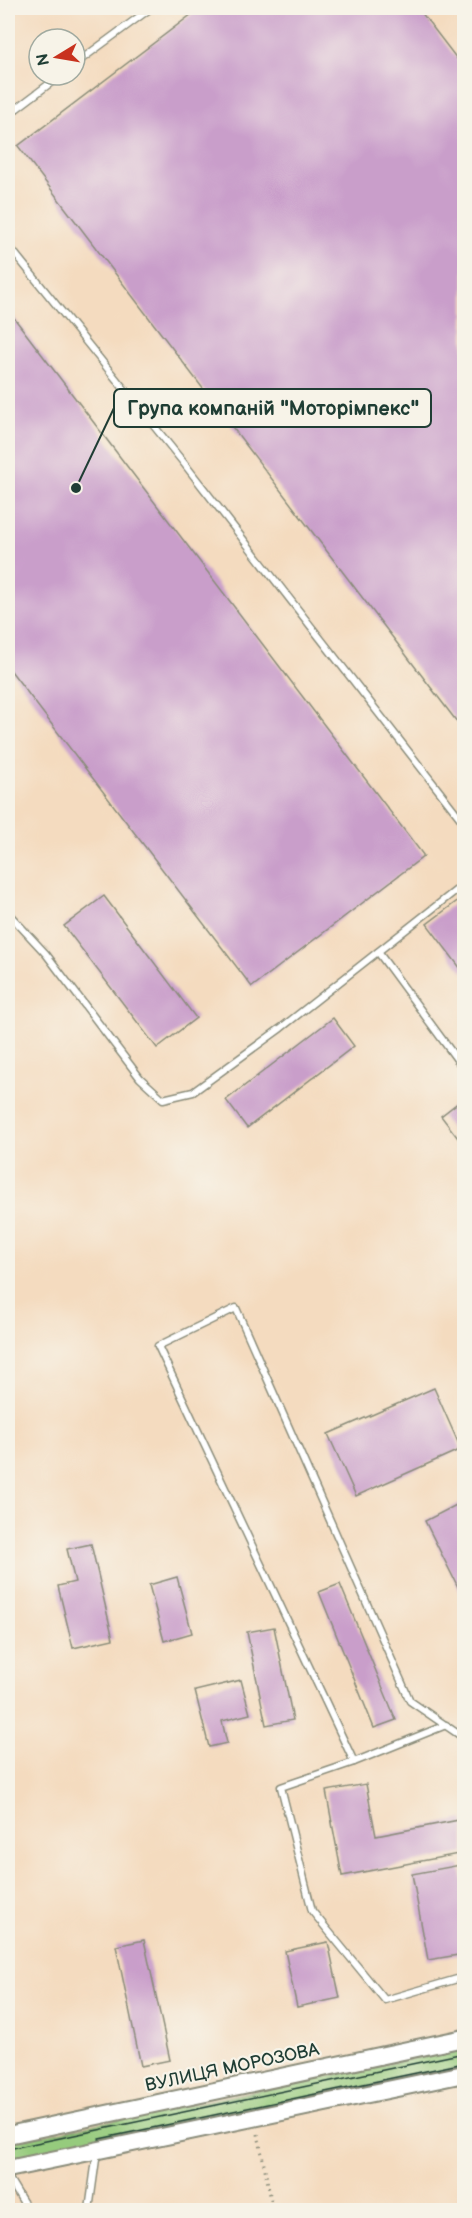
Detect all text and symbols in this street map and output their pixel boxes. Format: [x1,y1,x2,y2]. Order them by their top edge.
north arrow [27,27,87,87]
text: N [33,52,54,67]
callout: Група компаній "Моторімпекс" [114,389,431,427]
text: Група компаній "Моторімпекс" [127,397,419,421]
street label: ВУЛИЦЯ МОРОЗОВА [143,2039,321,2096]

